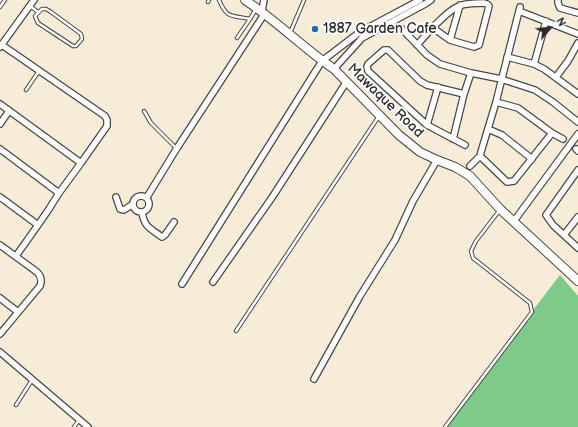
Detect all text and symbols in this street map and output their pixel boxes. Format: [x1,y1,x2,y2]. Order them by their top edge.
north arrow [530,8,570,48]
text: N [553,15,569,29]
place label: 1887 Garden Cafe [323,21,437,37]
marker: 1887 Garden Cafe [310,24,320,34]
street label: Mawaque Road [344,61,426,141]

